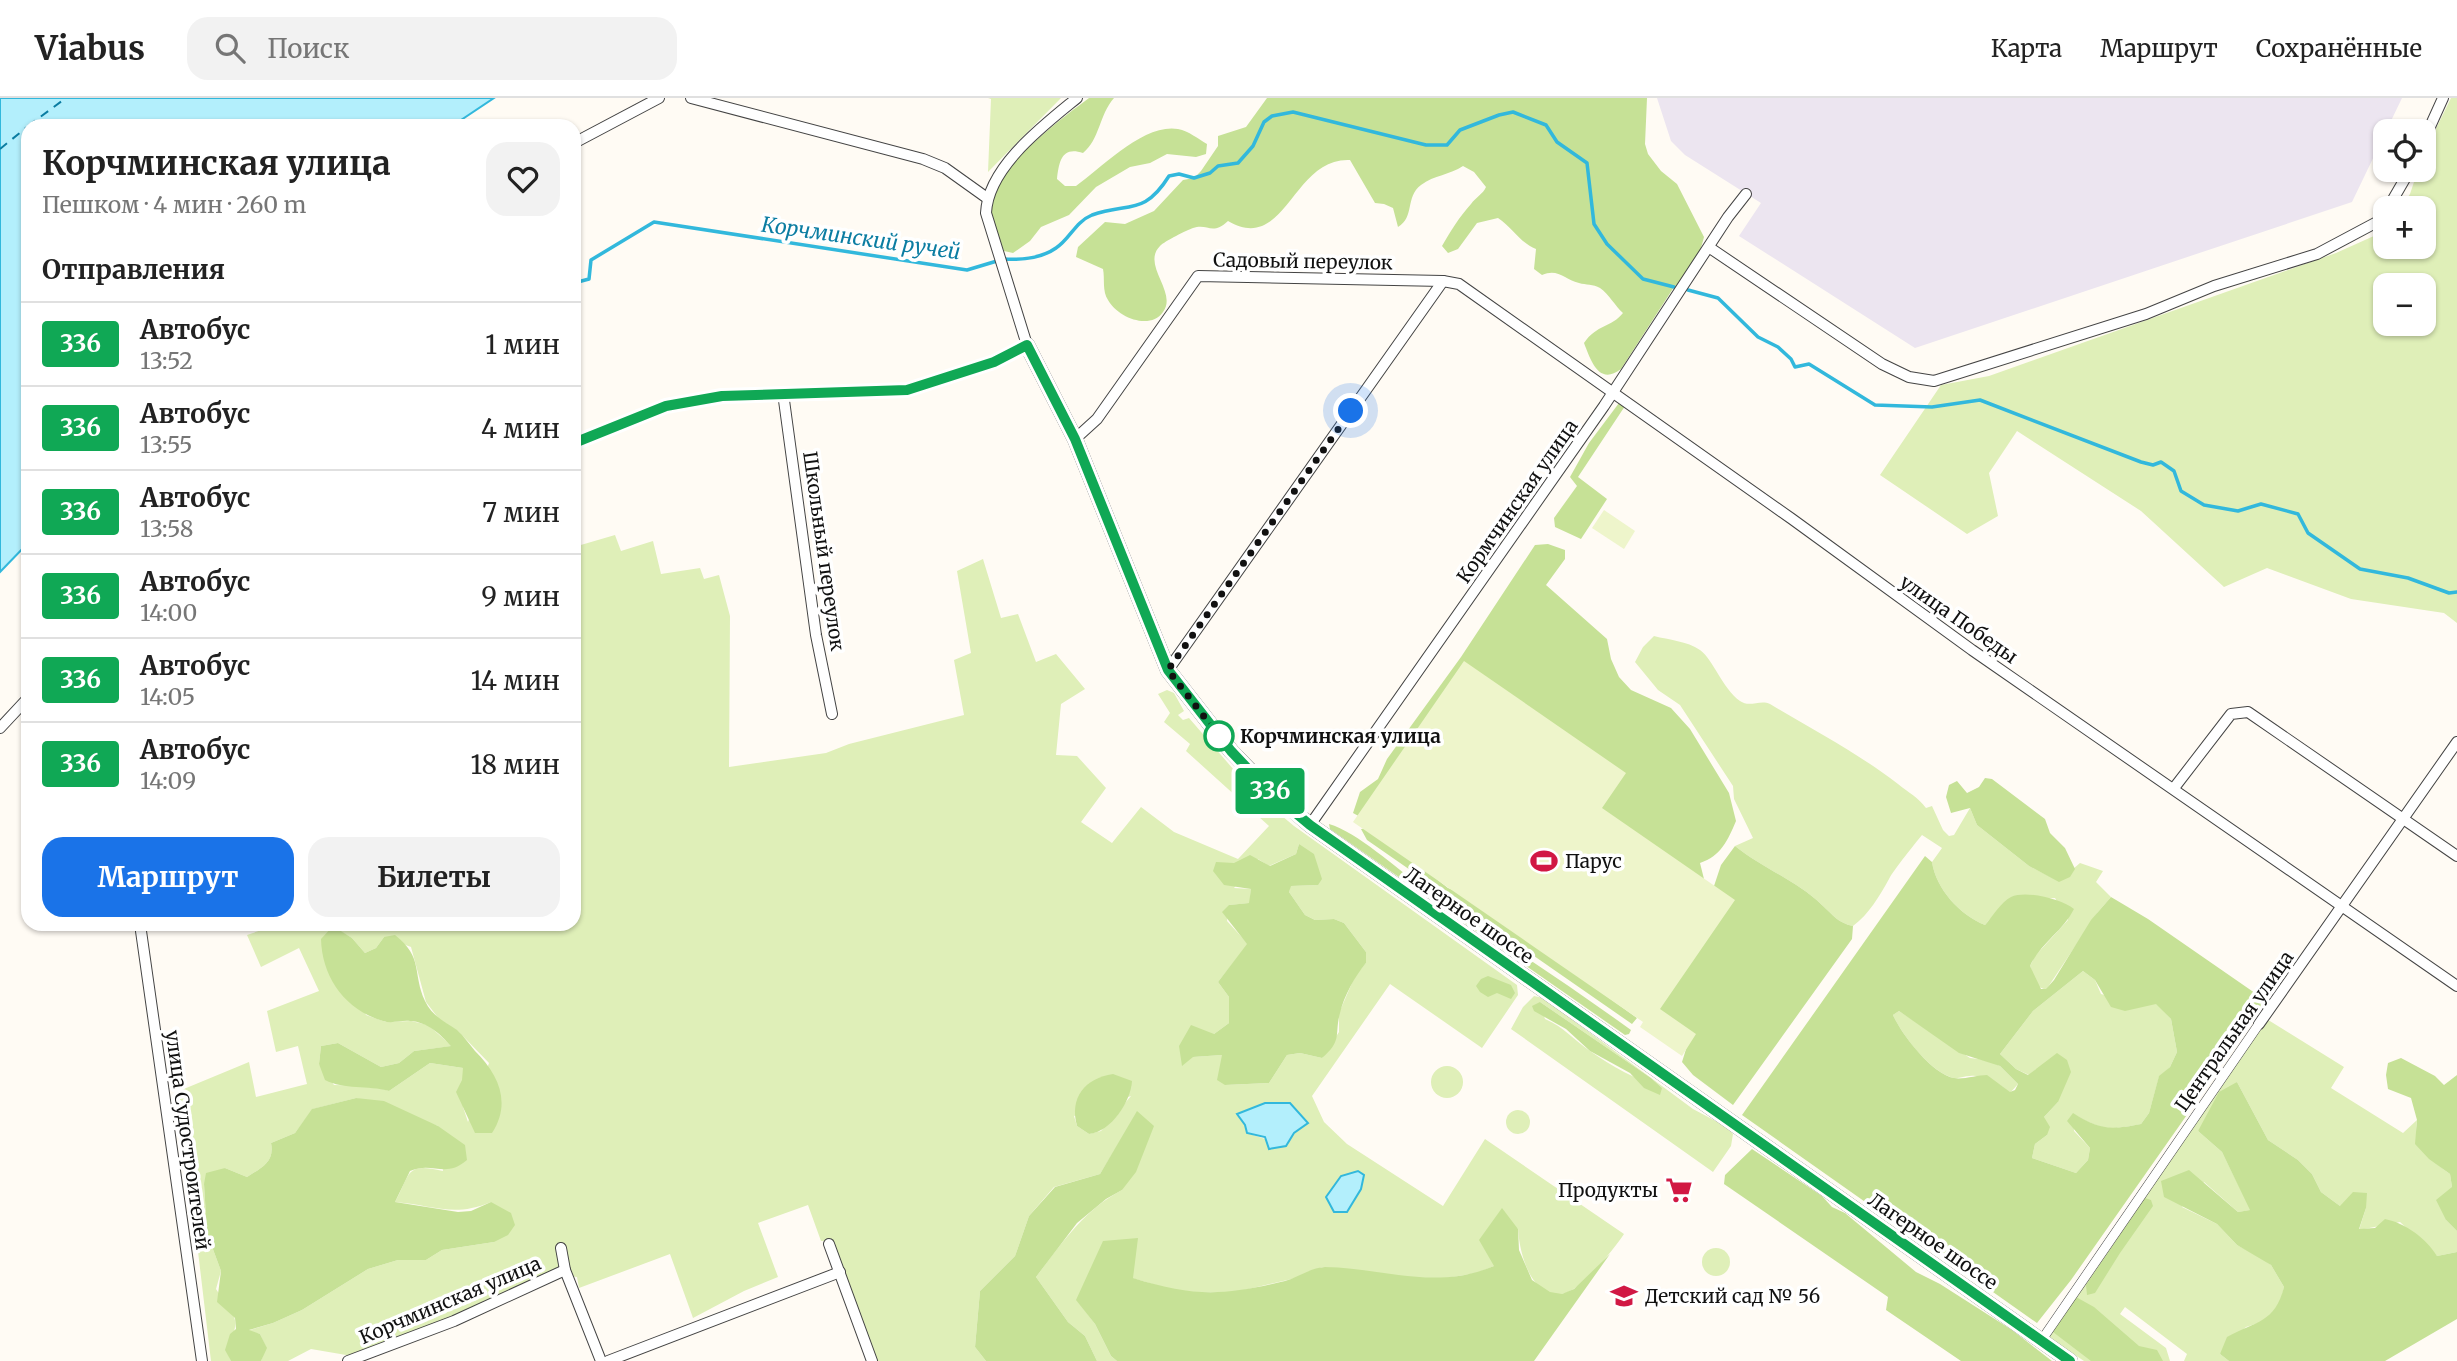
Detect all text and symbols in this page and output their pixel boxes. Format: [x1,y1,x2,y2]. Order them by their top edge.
search box [187,17,677,80]
text: Viabus [35,28,145,69]
icon: search [211,29,249,67]
text: Поиск [267,32,349,65]
text: Карта [1991,33,2062,64]
text: Маршрут [2100,33,2218,64]
text: Сохранённые [2256,33,2422,64]
map controls [2373,119,2436,336]
button: locate [2373,119,2436,182]
button: heart [486,142,560,216]
text: Корчминская улица [42,143,391,184]
text: Пешком · 4 мин · 260 m [42,190,306,219]
button: + [2373,196,2436,259]
water label: Корчминский ручей [760,211,962,265]
street label: Садовый переулок [1213,247,1393,275]
text: Отправления [42,253,225,286]
button: − [2373,273,2436,336]
text: Автобус [140,313,250,346]
text: 336 [60,328,101,359]
text: 1 мин [485,328,560,361]
text: 13:52 [140,346,193,375]
your location [1333,393,1368,428]
text: Автобус [140,397,250,430]
text: 336 [60,412,101,443]
text: 4 мин [481,412,560,445]
street label: Кормчинская улица [1451,414,1583,588]
text: 13:55 [140,430,193,459]
street label: Школьный переулок [798,450,850,652]
text: Автобус [140,481,250,514]
text: 336 [60,496,101,527]
text: 7 мин [482,496,560,529]
text: 13:58 [140,514,194,543]
text: Автобус [140,565,250,598]
street label: улица Победы [1895,569,2023,669]
text: 336 [60,580,101,611]
text: 9 мин [481,580,560,613]
text: 14:00 [140,598,197,627]
text: Автобус [140,649,250,682]
text: 336 [60,664,101,695]
text: 14 мин [471,664,560,697]
text: 14:05 [140,682,195,711]
marker: Корчминская улица [1204,721,1234,751]
place label: Корчминская улица [1240,724,1441,748]
text: Автобус [140,733,250,766]
text: 336 [60,748,101,779]
text: 18 мин [471,748,560,781]
text: 14:09 [140,766,196,795]
line badge: 336 [1230,768,1310,814]
text: 336 [1250,775,1290,806]
button: Маршрут [42,837,294,917]
button: Билеты [308,837,560,917]
sports icon: Парус [1529,846,1559,876]
place label: Парус [1565,849,1622,873]
street label: Лагерное шоссе [1400,861,1538,969]
street label: Центральная улица [2169,946,2299,1116]
street label: улица Судостроителей [161,1029,215,1251]
supermarket icon: Продукты [1664,1175,1694,1205]
place label: Продукты [1558,1178,1658,1202]
street label: Лагерное шоссе [1864,1187,2002,1295]
street label: Корчминская улица [356,1251,544,1349]
school or university icon: Детский сад № 56 [1609,1281,1639,1311]
place label: Детский сад № 56 [1645,1284,1820,1308]

